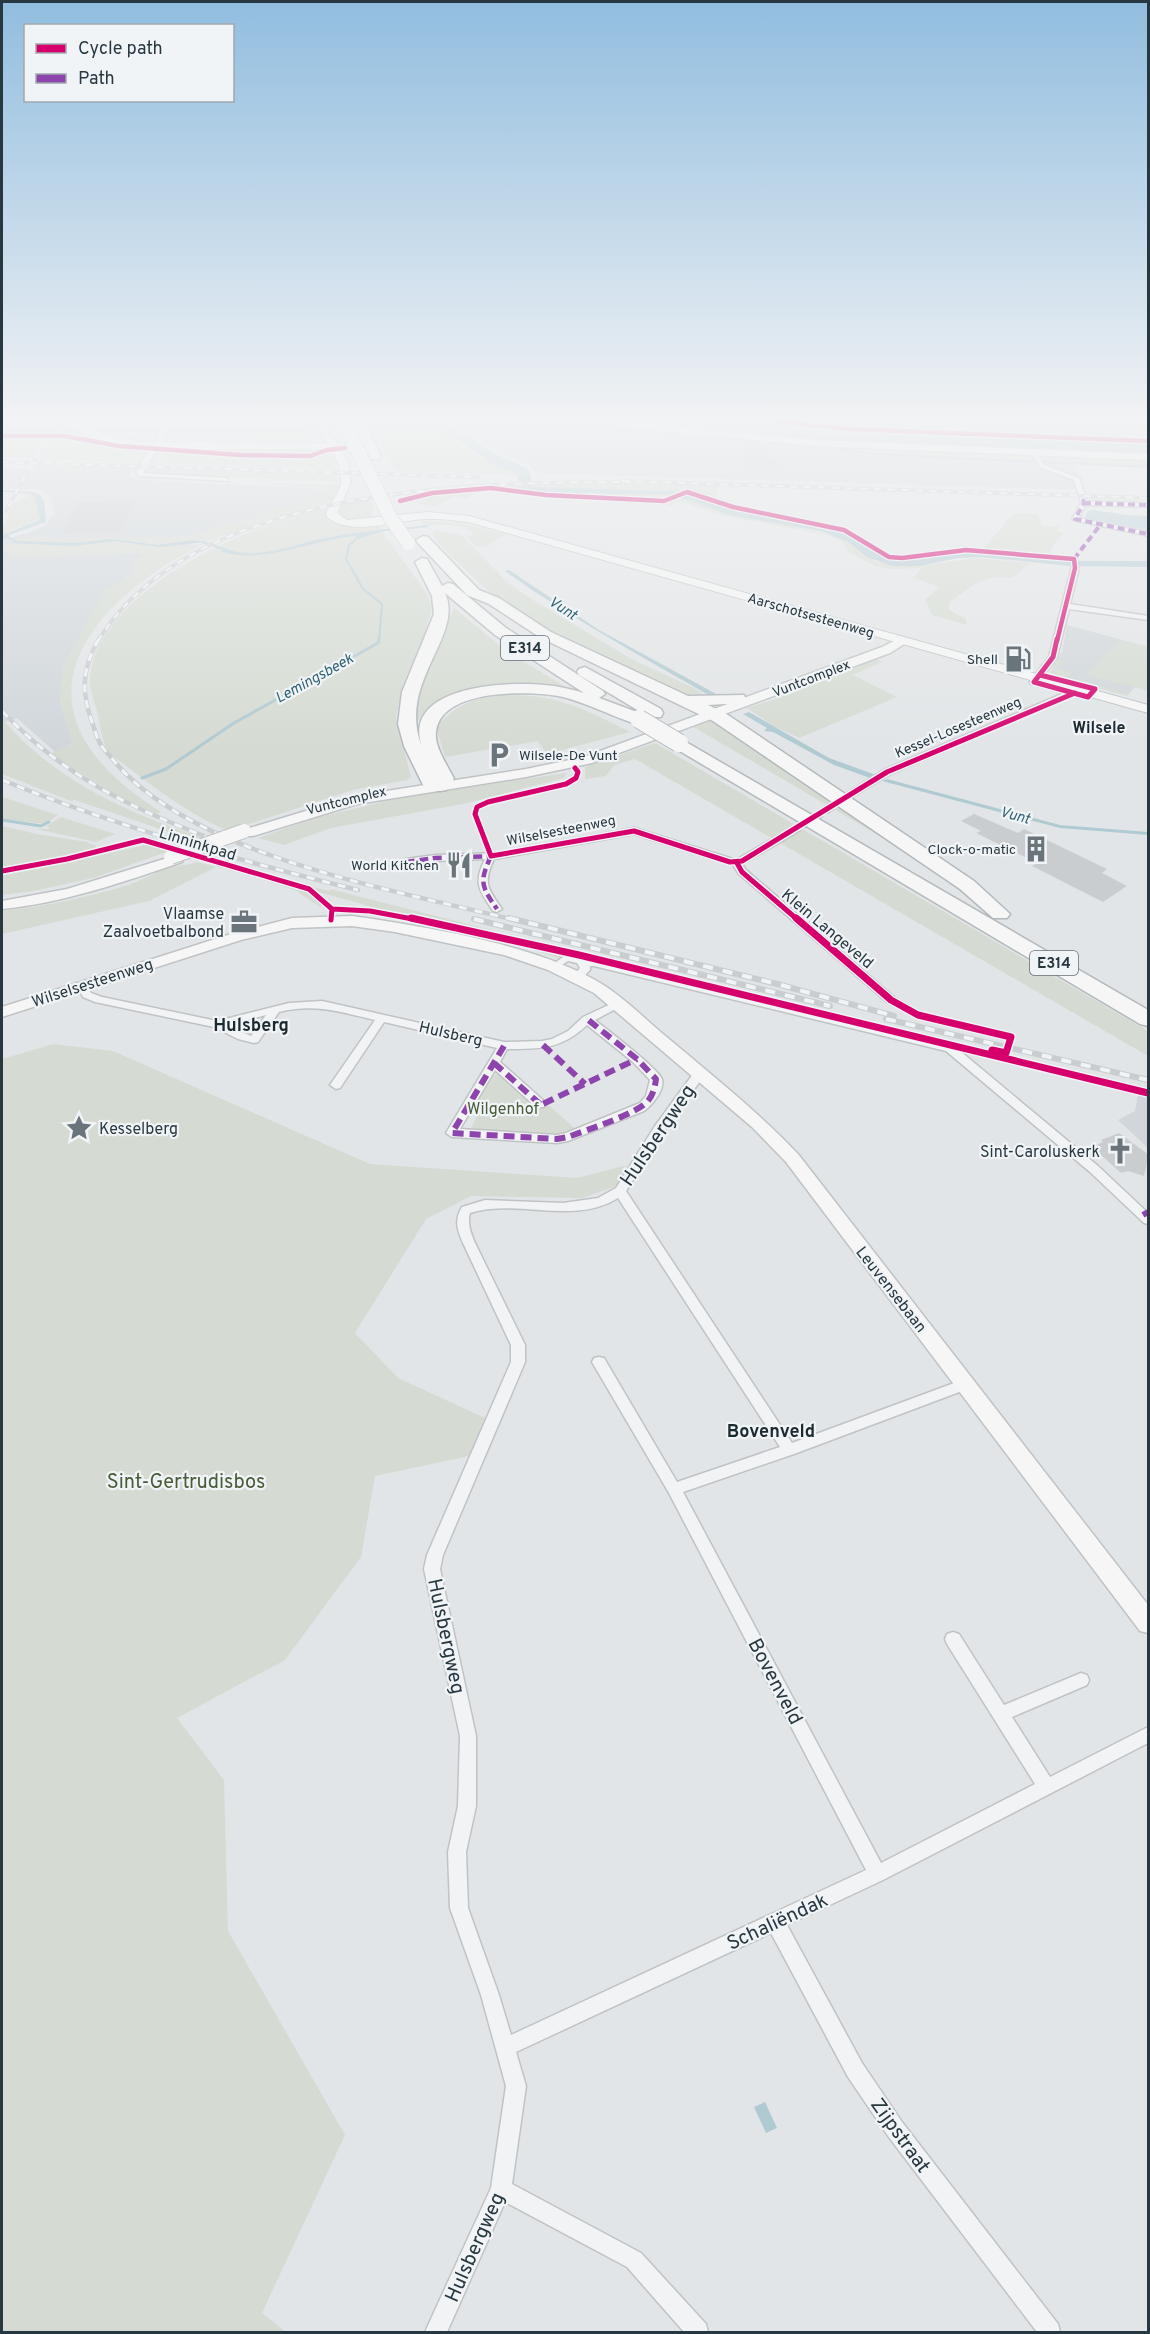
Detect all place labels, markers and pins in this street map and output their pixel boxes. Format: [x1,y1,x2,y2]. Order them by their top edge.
fuel station icon: Shell [1003,644,1033,674]
place label: Shell [967,652,998,669]
parking icon: Wilsele-De Vunt [484,740,514,770]
place label: Wilsele-De Vunt [519,748,618,765]
building icon: Clock-o-matic [1021,834,1051,864]
place label: Clock-o-matic [927,842,1016,859]
restaurant icon: World Kitchen [444,850,474,880]
place label: World Kitchen [351,858,439,875]
place label: Vlaamse Zaalvoetbalbond [103,905,224,943]
office icon: Vlaamse Zaalvoetbalbond [229,907,259,937]
place icon: Kesselberg [64,1113,94,1143]
place label: Kesselberg [99,1120,178,1140]
church icon: Sint-Caroluskerk [1105,1136,1135,1166]
place label: Sint-Caroluskerk [980,1143,1100,1163]

